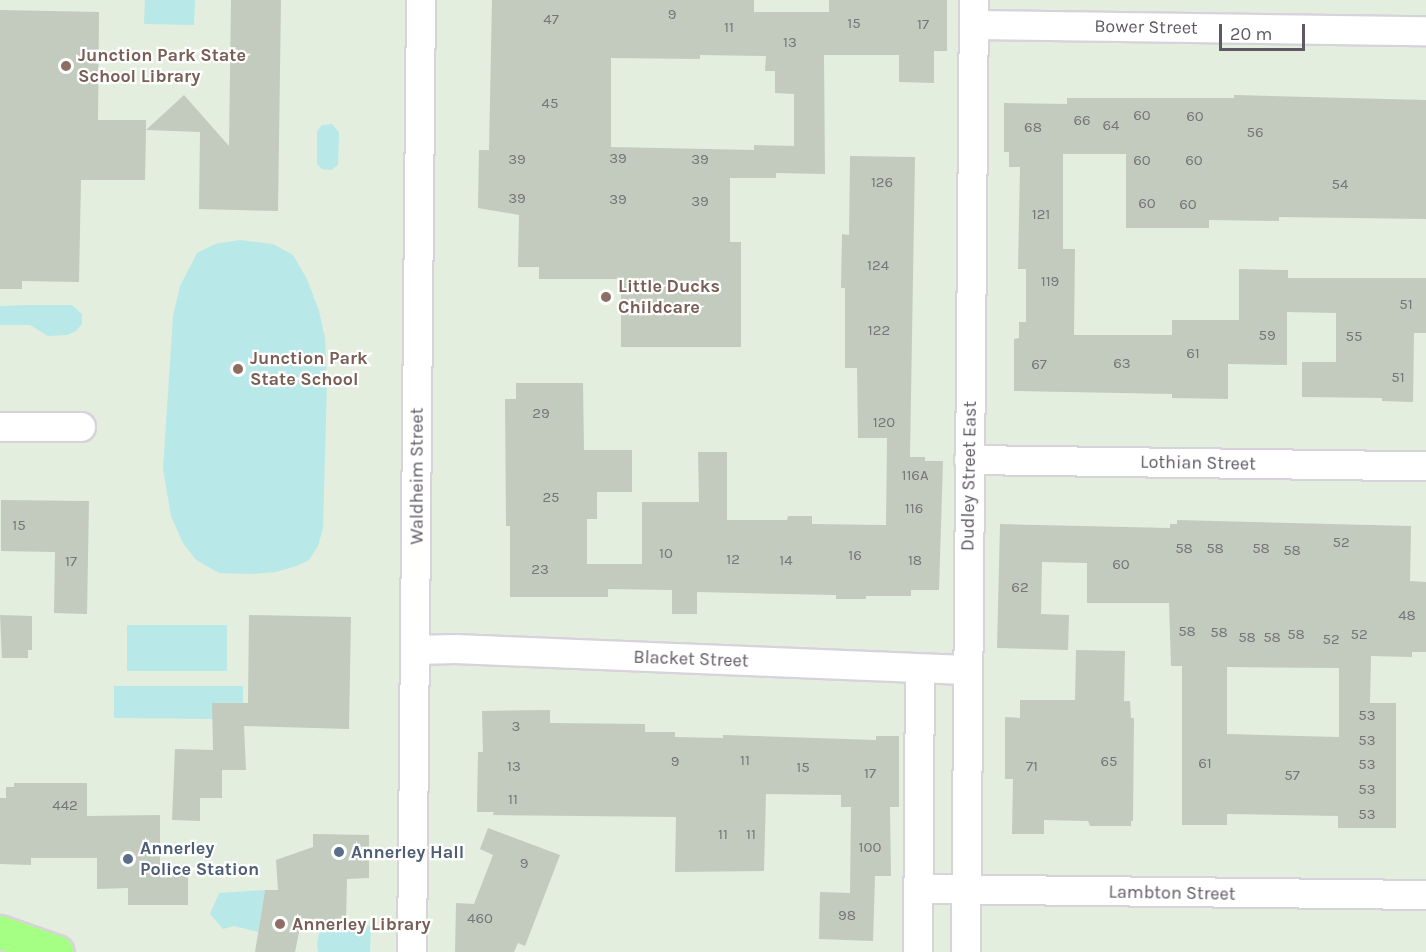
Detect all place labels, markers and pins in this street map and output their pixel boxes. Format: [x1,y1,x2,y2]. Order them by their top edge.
place label: Junction Park State School Library [78,45,246,88]
marker: Junction Park State School Library [59,59,73,73]
place label: Little Ducks Childcare [618,276,720,318]
marker: Little Ducks Childcare [599,290,613,304]
place label: Junction Park State School [250,348,368,391]
marker: Junction Park State School [231,362,245,376]
place label: Annerley Police Station [140,838,259,880]
place label: Annerley Hall [351,841,464,863]
marker: Annerley Hall [332,845,346,859]
marker: Annerley Police Station [121,852,135,866]
place label: Annerley Library [292,913,431,935]
marker: Annerley Library [273,917,287,931]

